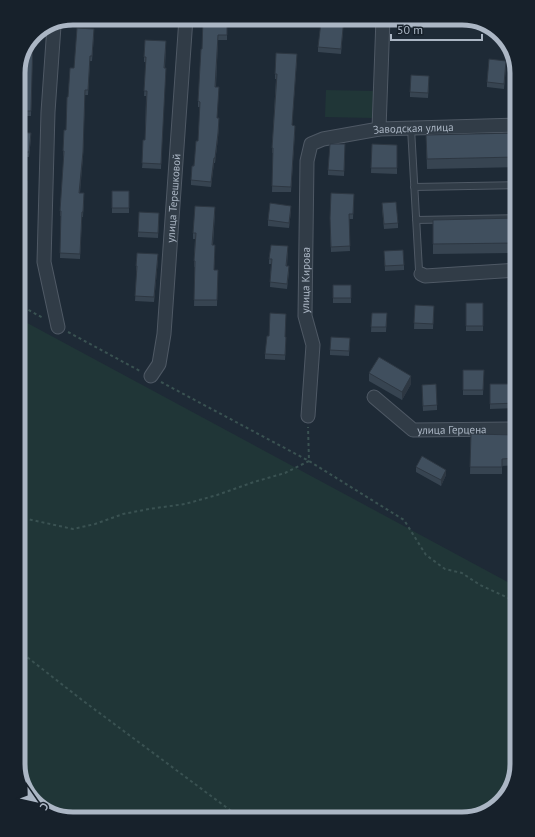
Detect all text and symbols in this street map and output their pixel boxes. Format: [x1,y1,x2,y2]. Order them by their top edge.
scale bar [391,16,482,42]
text: 50 m [397,22,423,37]
street label: Заводская улица [372,120,454,137]
street label: улица Терешковой [163,153,184,243]
street label: улица Кирова [298,247,313,314]
street label: улица Герцена [417,422,487,437]
north arrow [16,781,56,821]
text: С [37,800,52,813]

